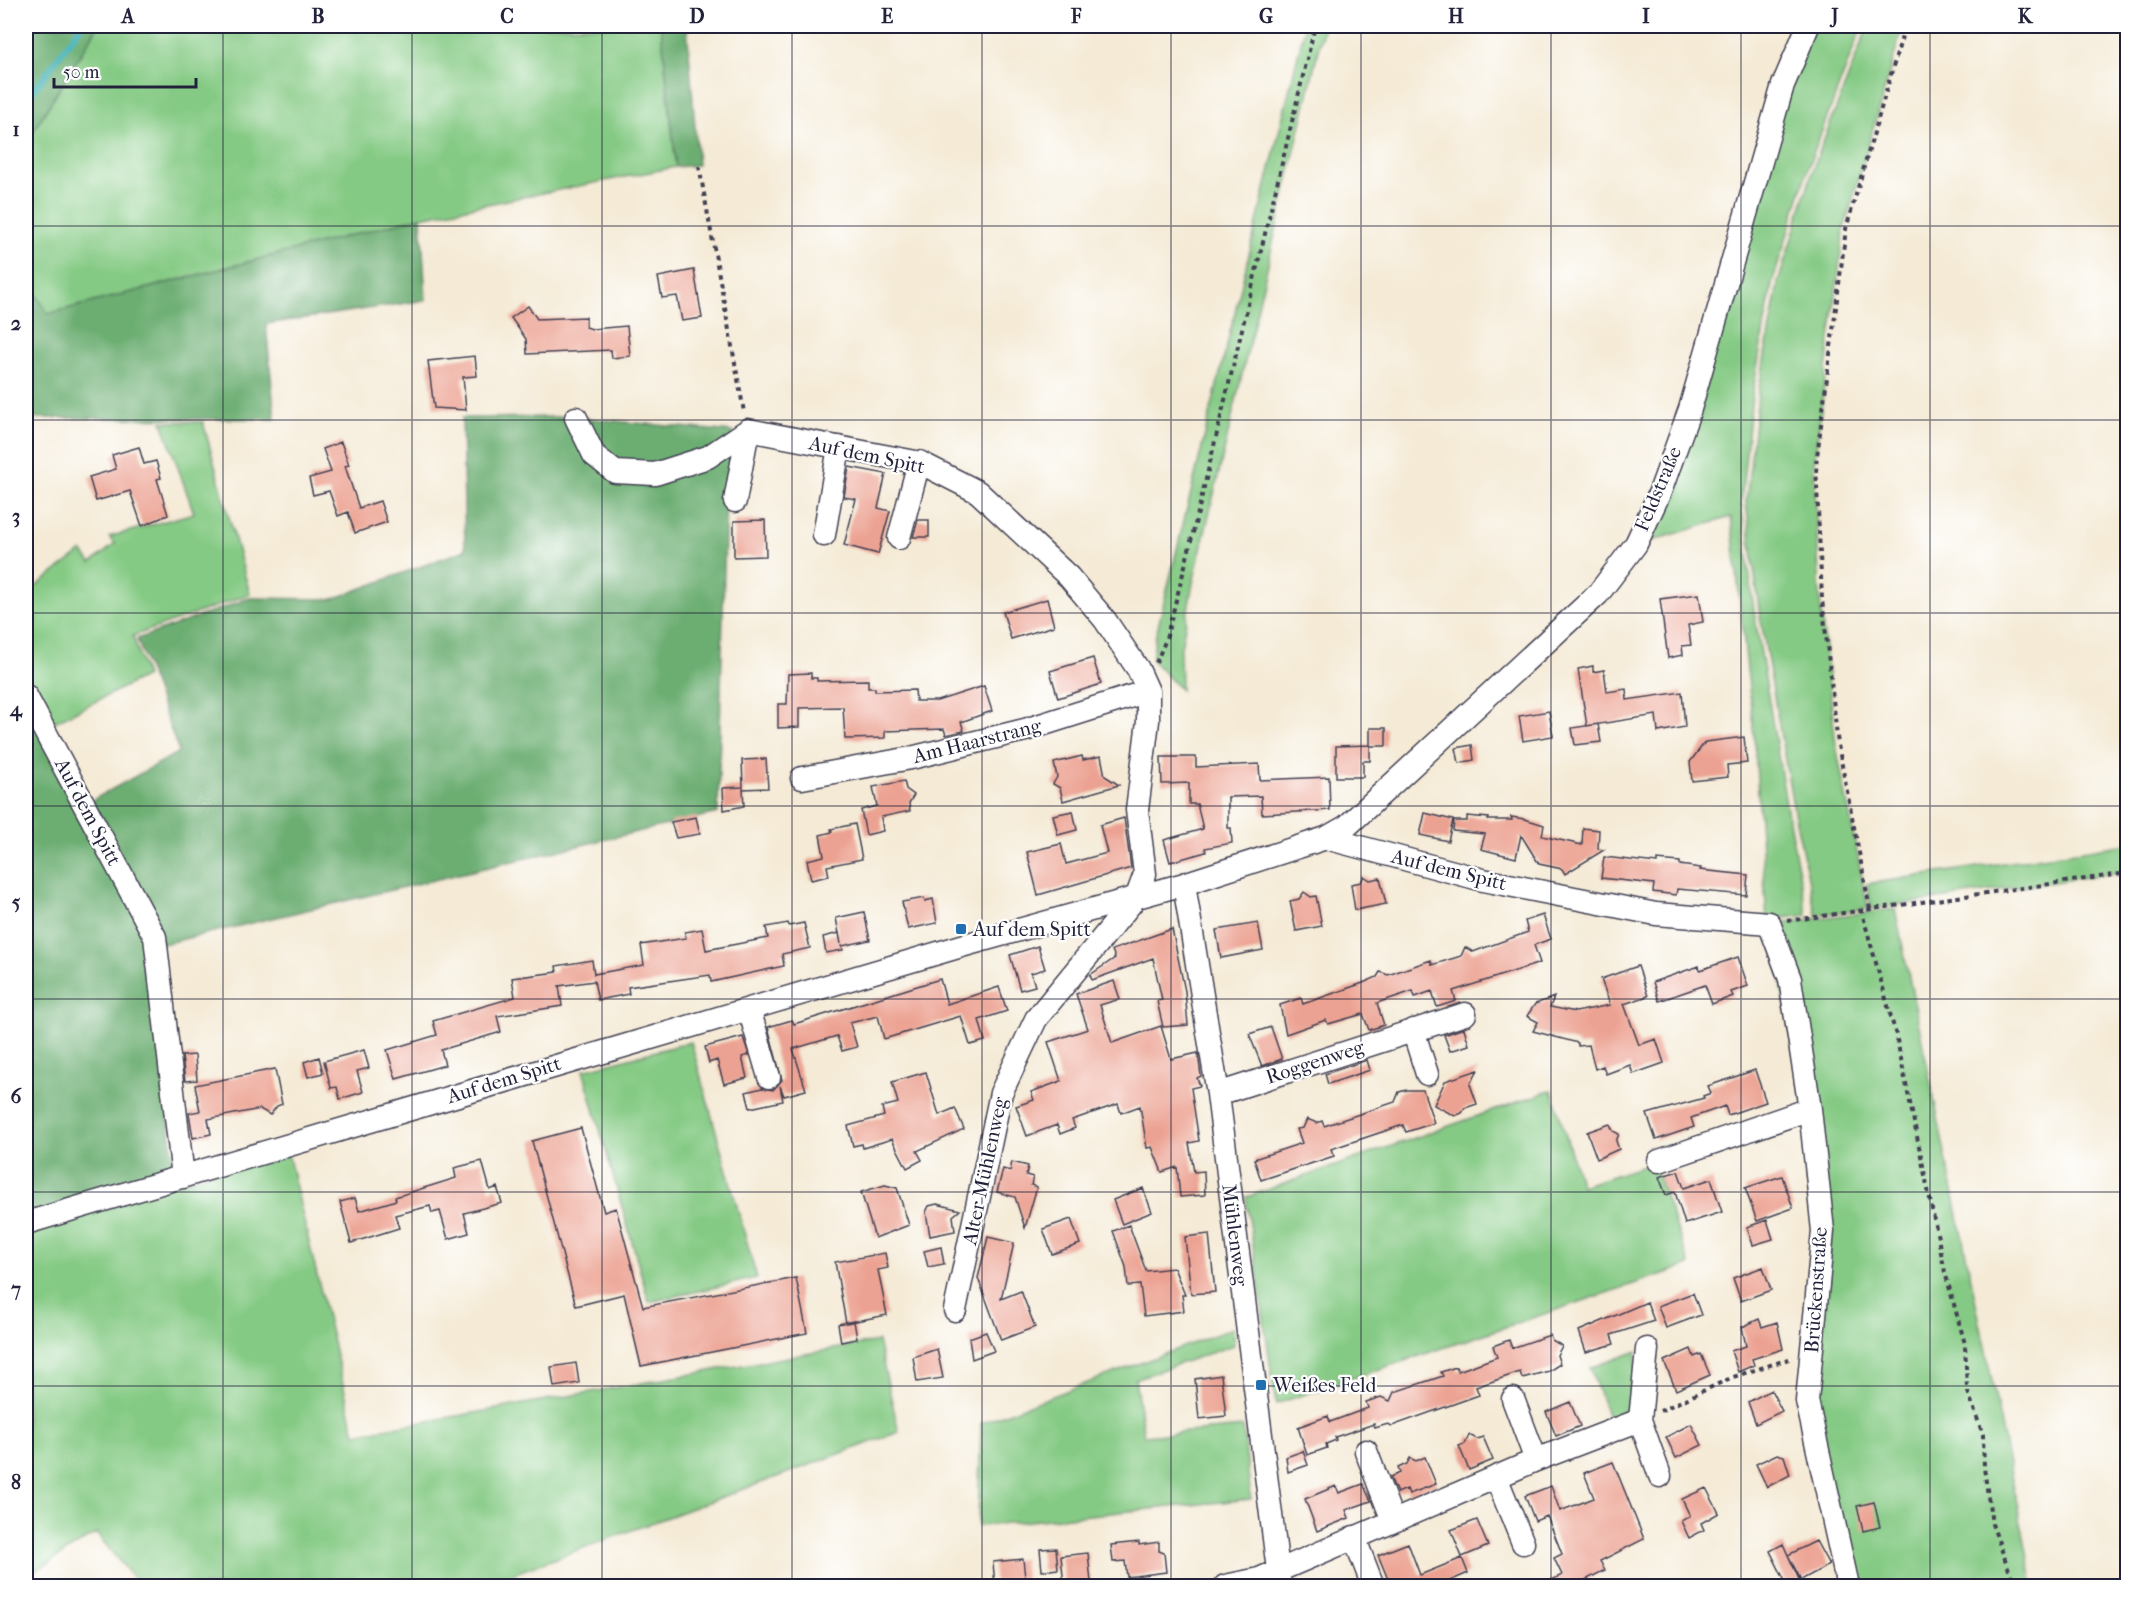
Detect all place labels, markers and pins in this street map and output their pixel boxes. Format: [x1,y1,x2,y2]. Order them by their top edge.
place label: Auf dem Spitt [972,918,1091,941]
marker: Auf dem Spitt [954,922,968,936]
place label: Weißes Feld [1272,1374,1377,1397]
marker: Weißes Feld [1254,1378,1268,1392]

